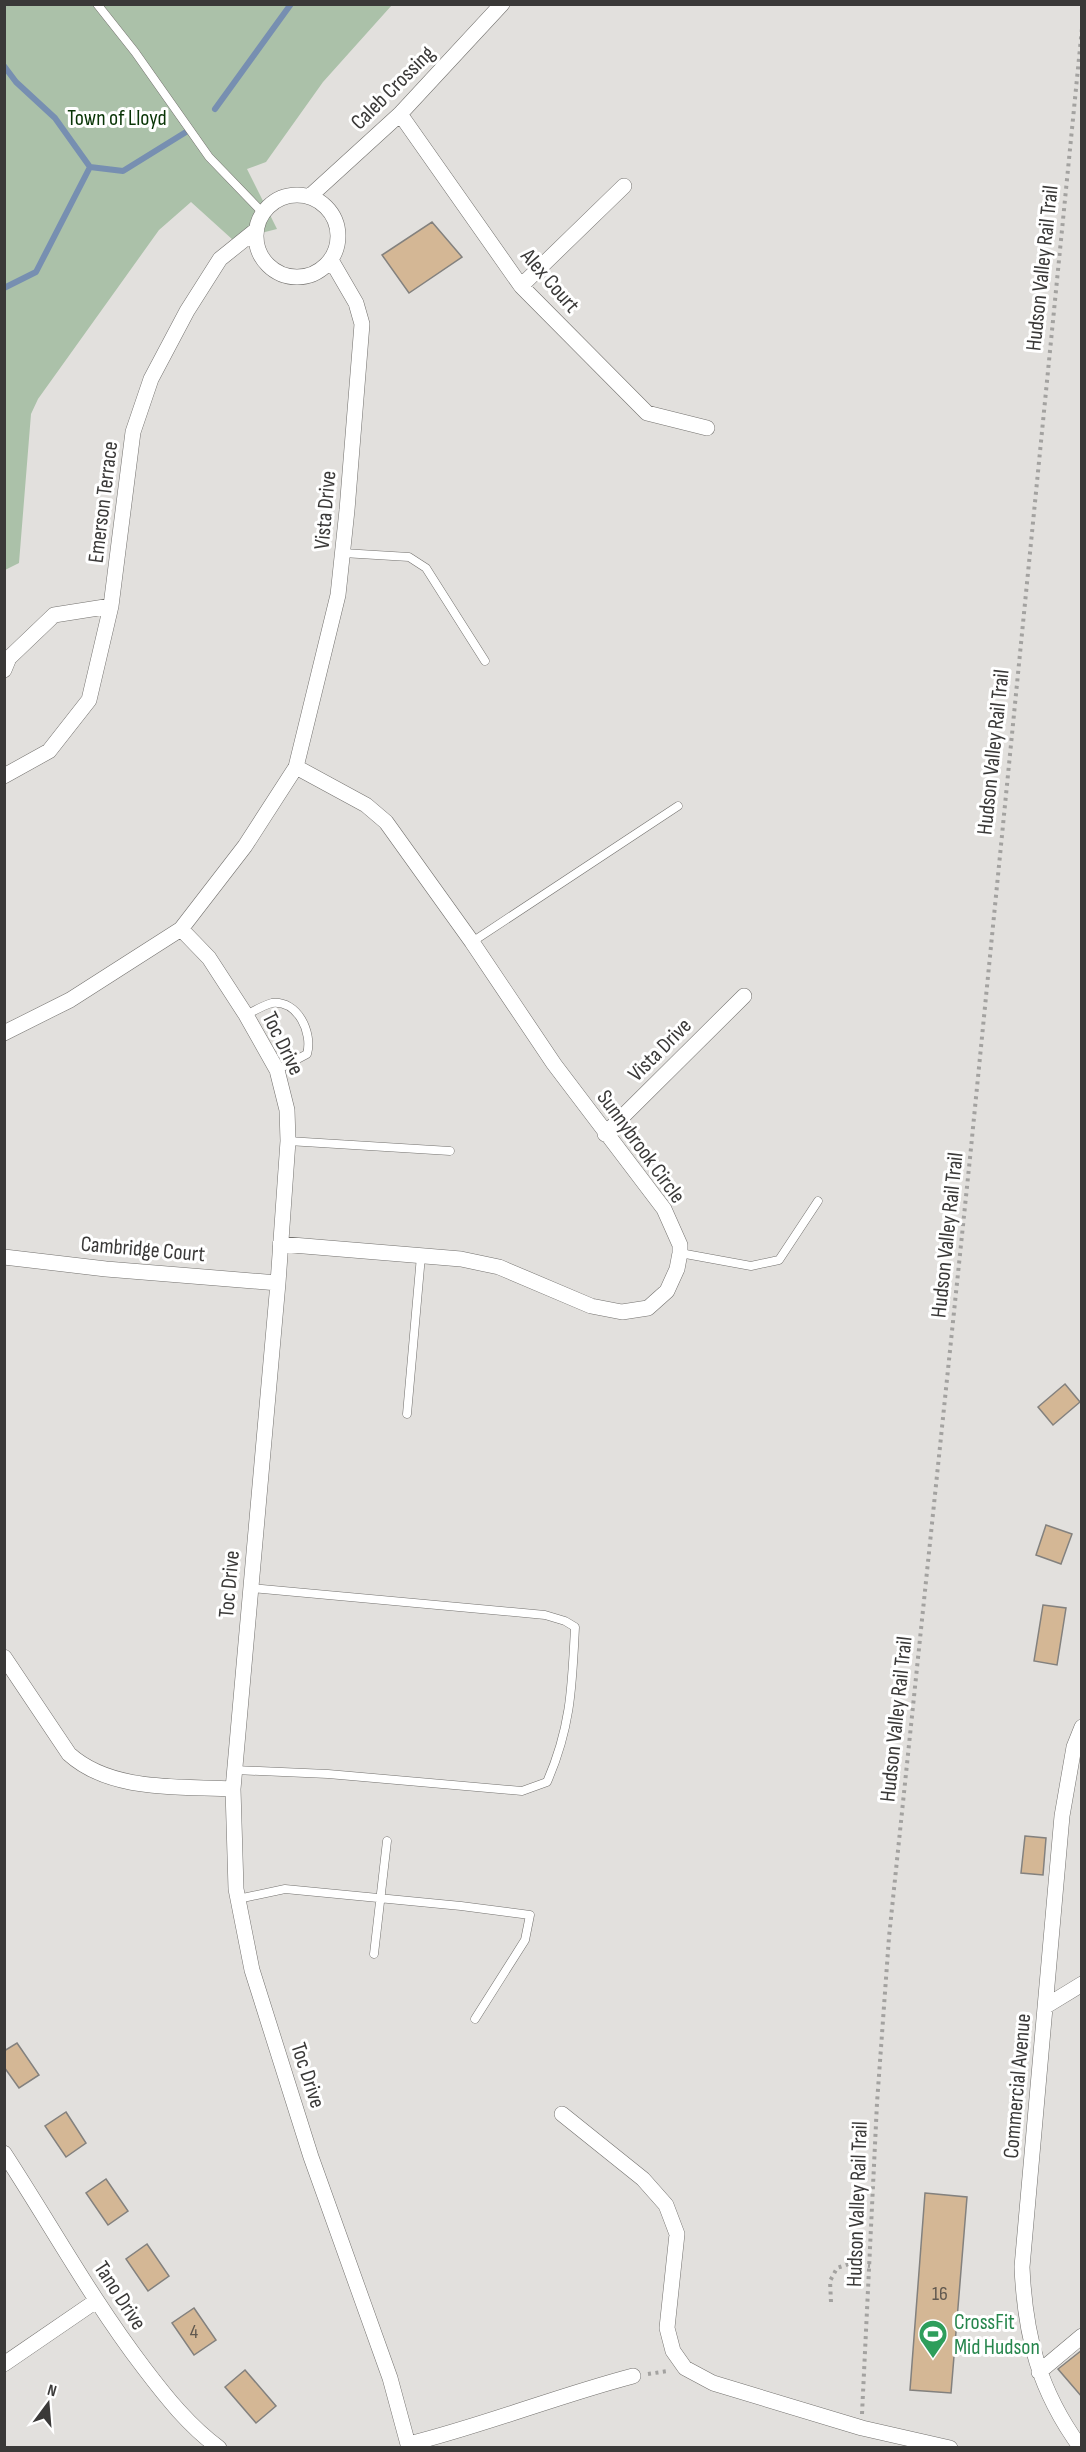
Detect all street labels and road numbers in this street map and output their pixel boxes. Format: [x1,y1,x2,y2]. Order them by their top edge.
street label: Caleb Crossing [345,40,441,136]
street label: Hudson Valley Rail Trail [1020,184,1065,352]
street label: Alex Court [514,243,585,319]
street label: Emerson Terrace [83,440,124,565]
street label: Vista Drive [309,470,342,551]
street label: Hudson Valley Rail Trail [971,668,1016,836]
street label: Toc Drive [256,1007,310,1080]
street label: Vista Drive [623,1013,697,1087]
street label: Sunnybrook Circle [591,1085,691,1209]
street label: Hudson Valley Rail Trail [925,1151,970,1319]
street label: Cambridge Court [80,1231,206,1268]
street label: Toc Drive [213,1549,246,1619]
street label: Hudson Valley Rail Trail [874,1635,919,1803]
street label: Commercial Avenue [998,2013,1037,2160]
street label: Toc Drive [284,2039,331,2112]
street label: Hudson Valley Rail Trail [841,2121,874,2287]
street label: Tano Drive [88,2256,152,2335]

